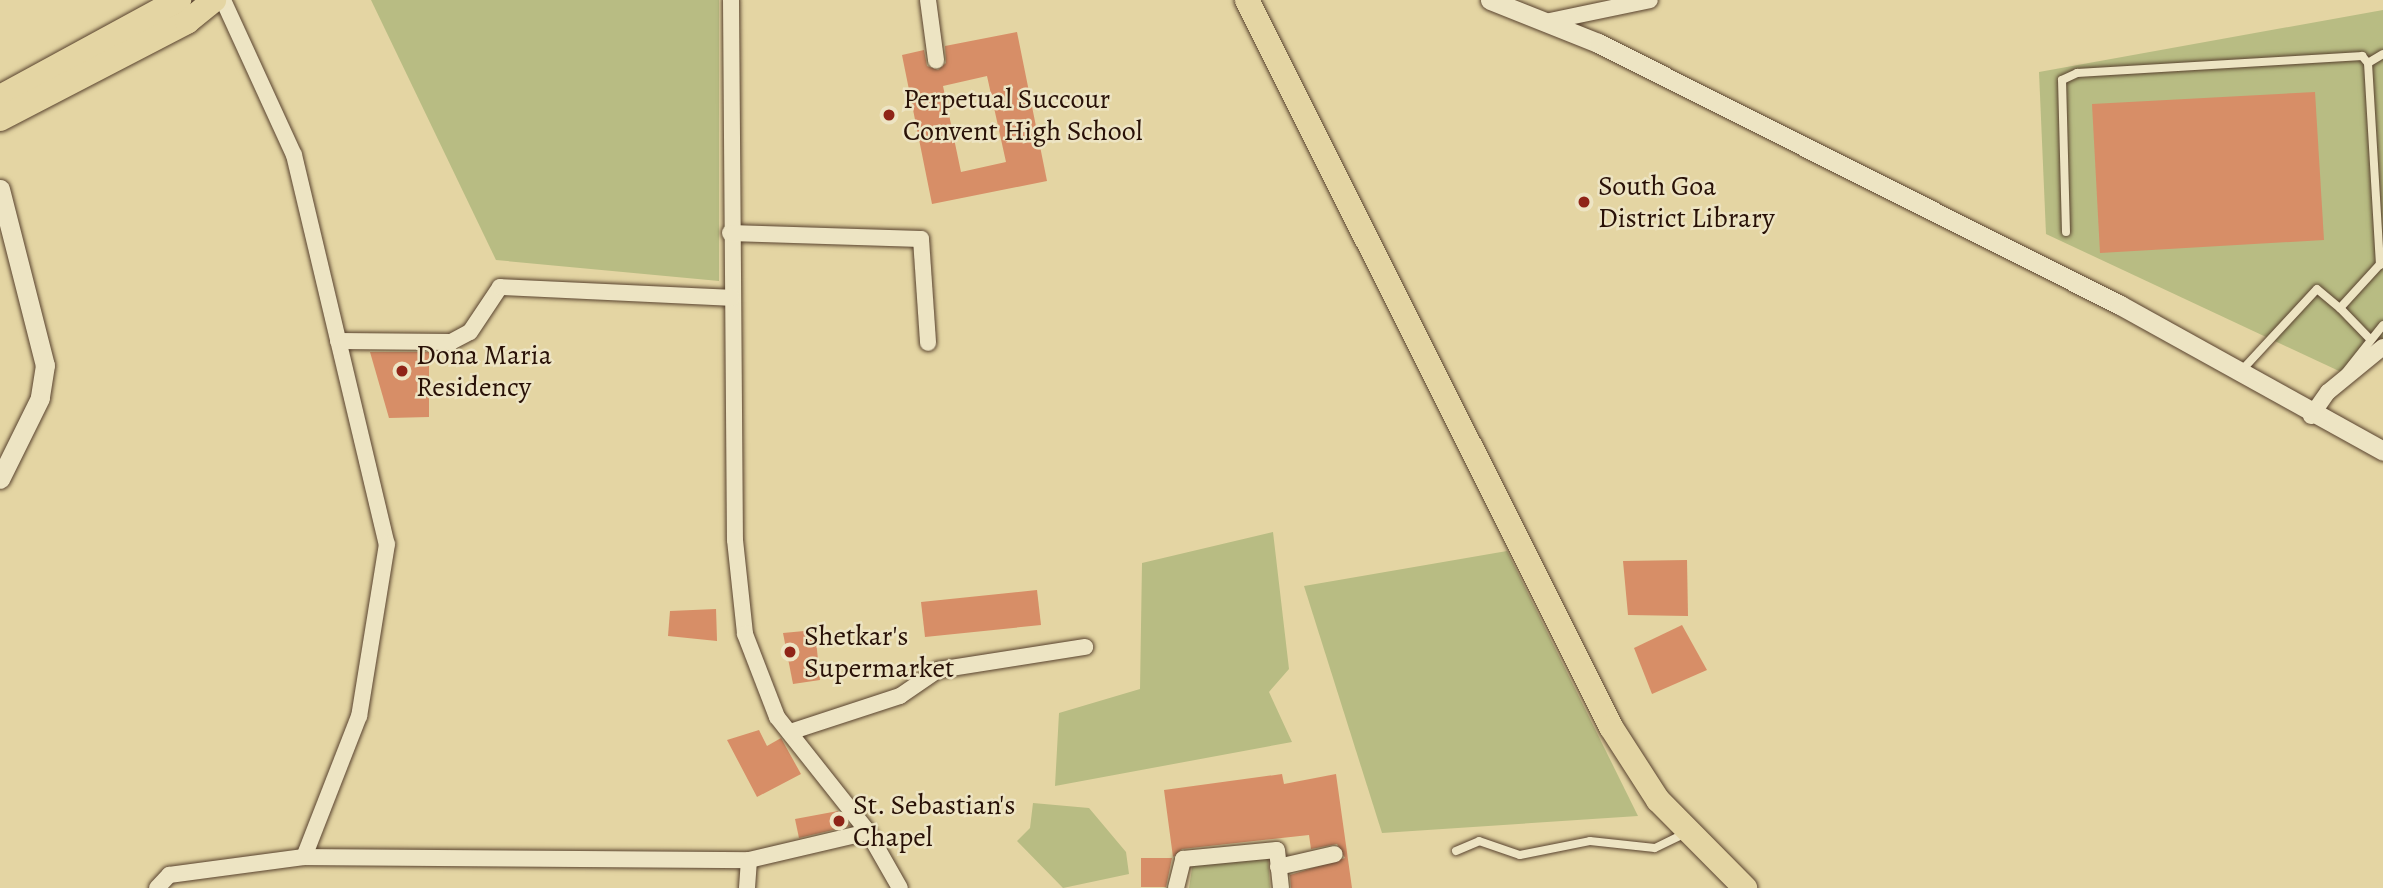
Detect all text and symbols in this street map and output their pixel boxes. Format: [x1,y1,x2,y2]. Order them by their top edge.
place label: Perpetual Succour Convent High School [903,82,1142,148]
marker: Perpetual Succour Convent High School [881,107,897,123]
place label: South Goa District Library [1598,169,1775,235]
marker: South Goa District Library [1576,194,1592,210]
place label: Dona Maria Residency [416,338,552,404]
marker: Dona Maria Residency [394,363,410,379]
place label: Shetkar's Supermarket [804,619,954,685]
marker: Shetkar's Supermarket [782,644,798,660]
place label: St. Sebastian's Chapel [853,788,1016,854]
marker: St. Sebastian's Chapel [831,813,847,829]

